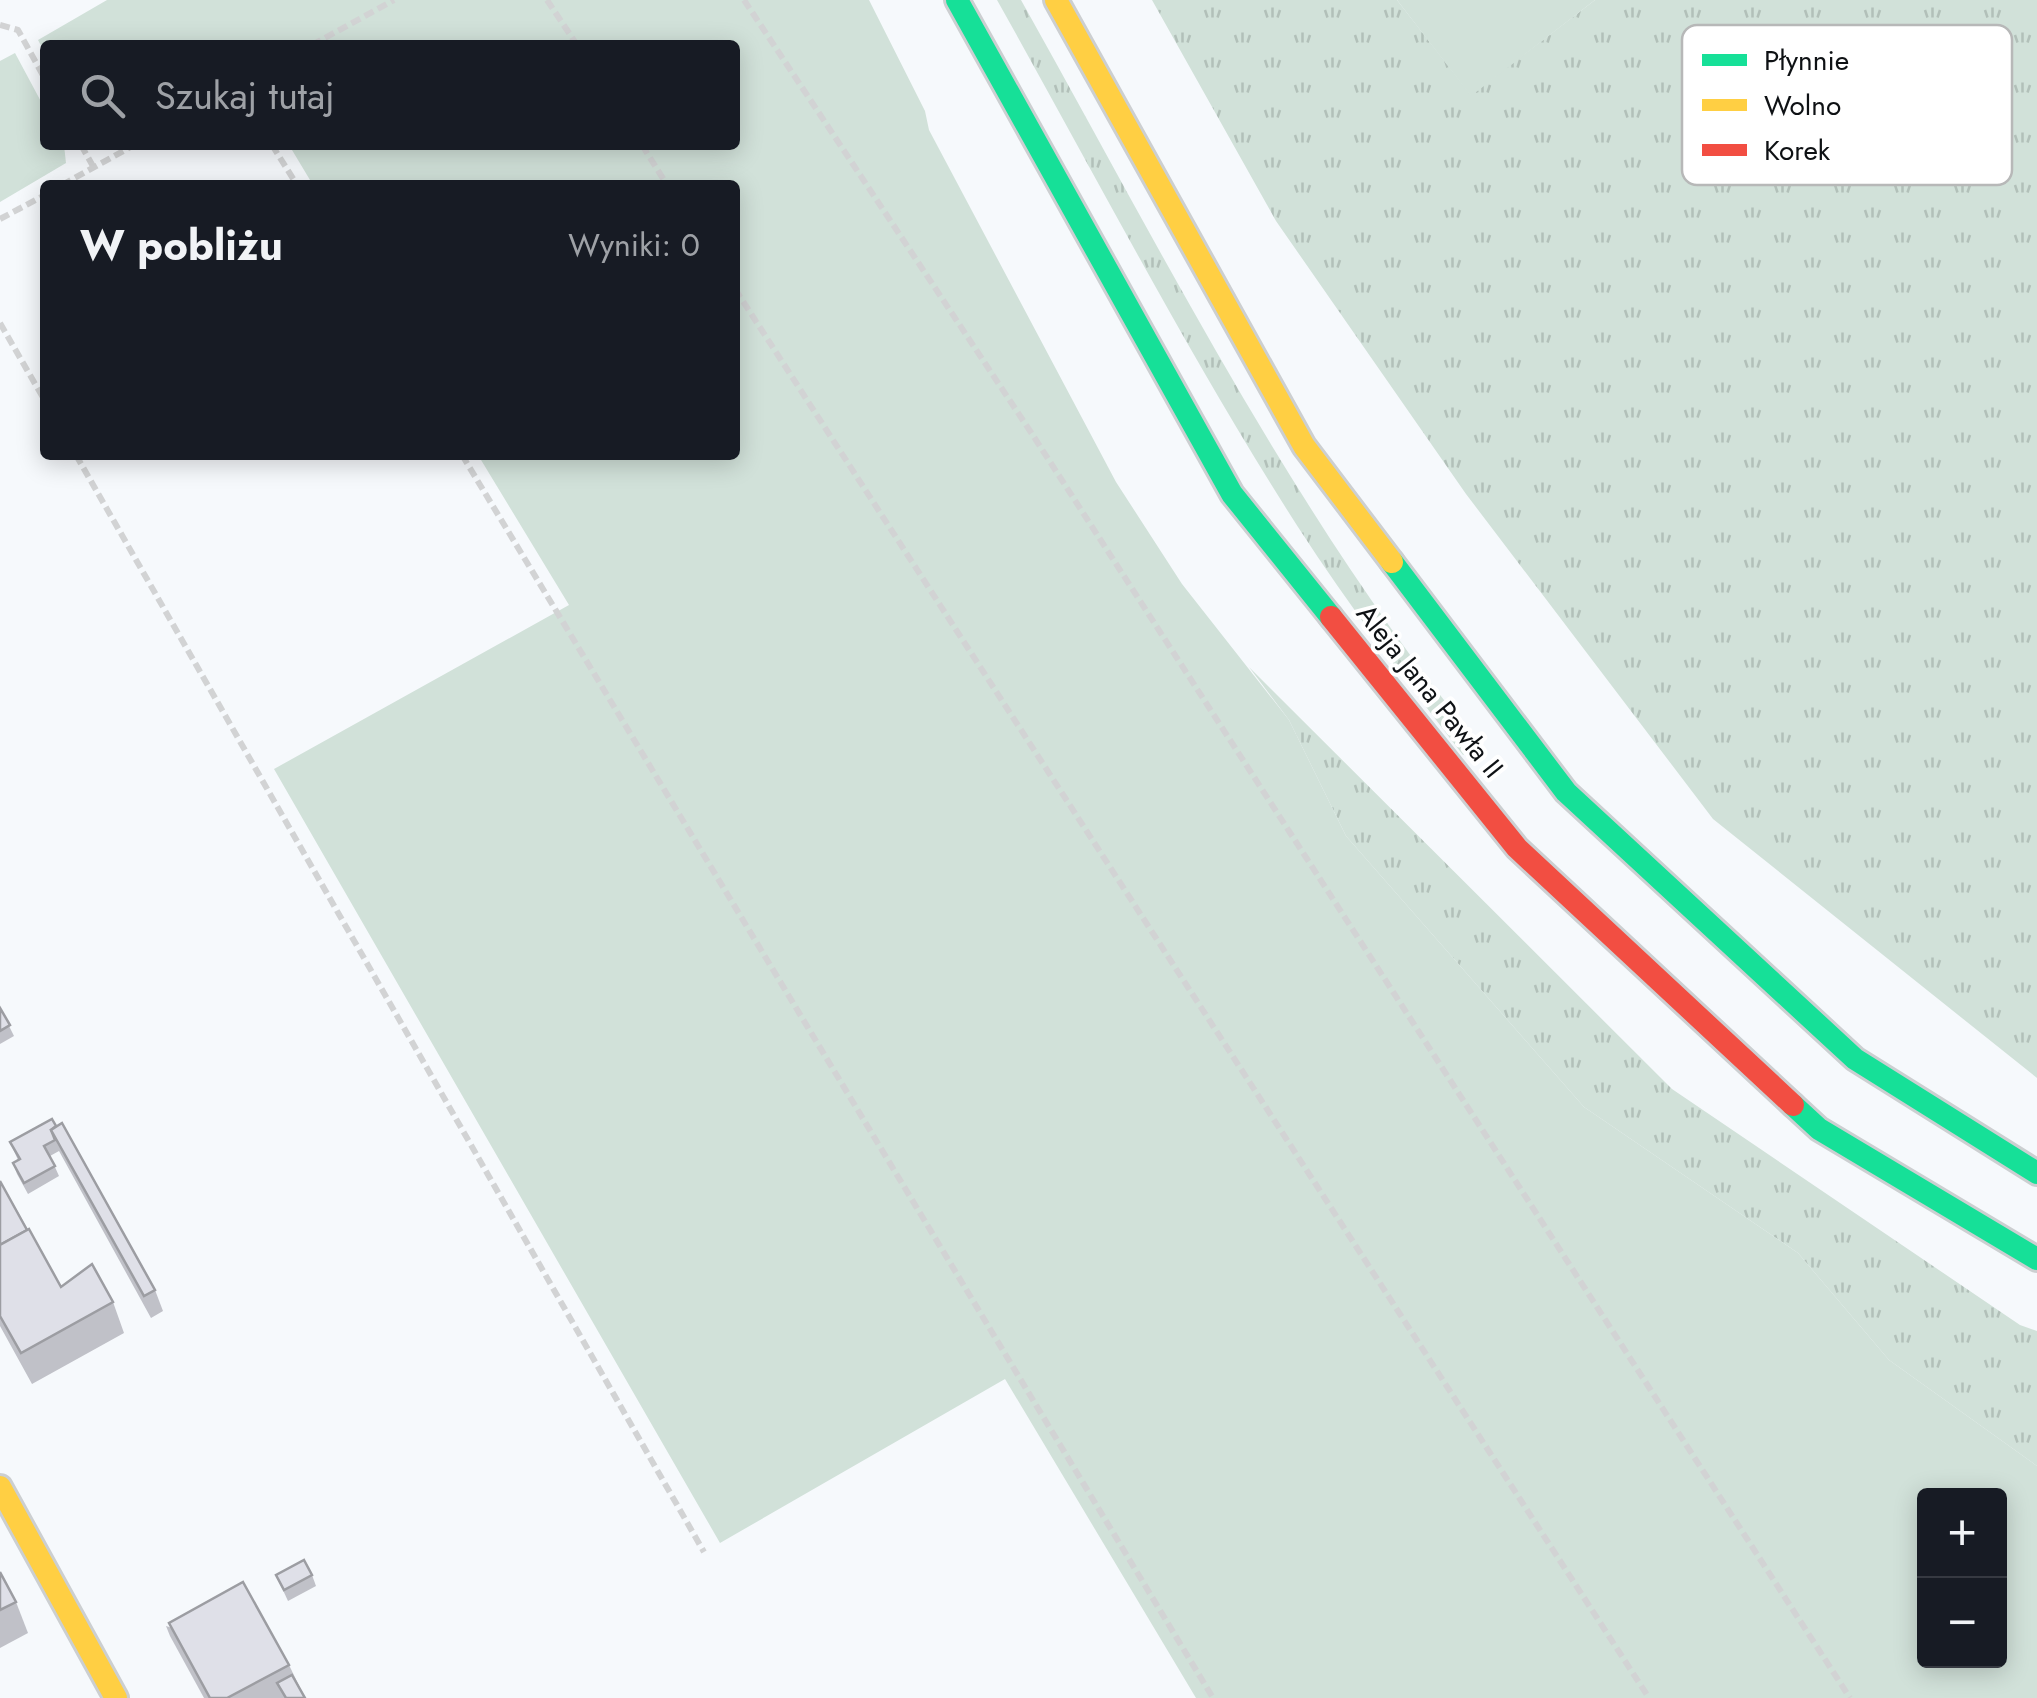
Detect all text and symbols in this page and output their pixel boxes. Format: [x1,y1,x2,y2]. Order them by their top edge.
legend [1682,25,2012,185]
search box [40,40,740,150]
text: Płynnie [1764,40,1849,81]
icon: search [75,68,130,123]
text: Szukaj tutaj [155,68,335,123]
text: Wolno [1764,85,1841,126]
text: Korek [1764,130,1831,171]
text: W pobliżu [80,215,283,276]
text: Wyniki: 0 [568,222,700,268]
street label: Aleja Jana Pawła II [1347,595,1513,787]
map controls [1917,1488,2007,1668]
button: + [1917,1488,2007,1578]
button: − [1917,1578,2007,1668]

